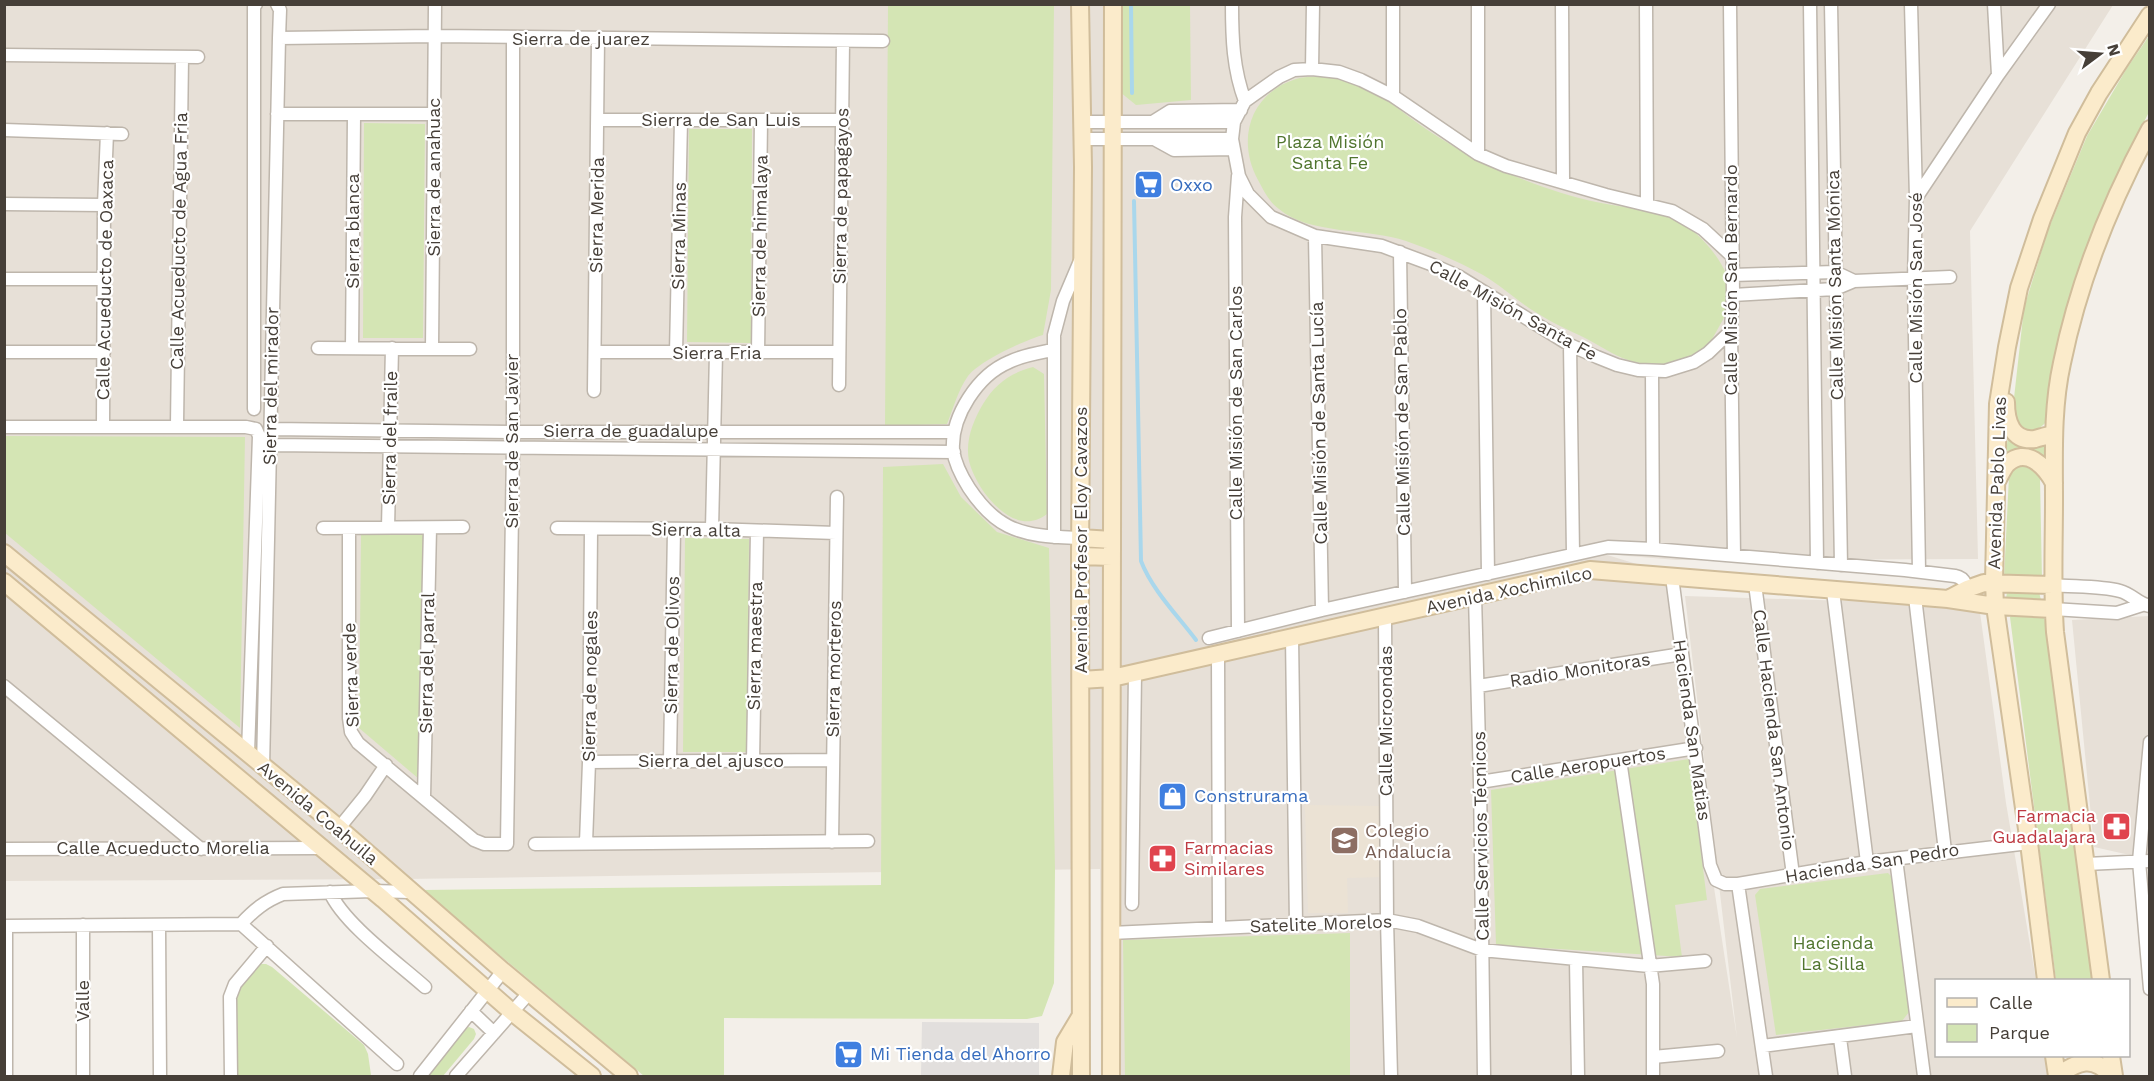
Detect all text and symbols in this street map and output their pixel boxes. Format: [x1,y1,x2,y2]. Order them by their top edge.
north arrow [2070,24,2130,84]
street label: Sierra de juarez [512,28,650,49]
text: N [2103,42,2125,58]
street label: Sierra de anahuac [423,98,444,256]
street label: Sierra de papagayos [828,108,853,284]
street label: Sierra de San Luis [641,109,801,130]
street label: Calle Acueducto de Agua Fria [166,112,191,370]
park label: Plaza Misión Santa Fe [1276,131,1384,173]
street label: Sierra de himalaya [748,155,771,317]
street label: Sierra Merida [585,157,608,273]
street label: Calle Acueducto de Oaxaca [92,159,117,401]
street label: Calle Misión San Bernardo [1720,164,1741,396]
supermarket icon: Oxxo [1133,169,1165,201]
street label: Calle Misión Santa Mónica [1822,169,1847,401]
street label: Sierra blanca [342,173,363,289]
place label: Oxxo [1170,174,1213,195]
street label: Sierra Minas [667,182,690,290]
street label: Calle Misión San José [1905,192,1926,384]
street label: Calle Misión Santa Fe [1426,255,1601,365]
street label: Calle Misión de San Carlos [1225,286,1246,520]
street label: Calle Misión de Santa Lucía [1306,301,1331,545]
street label: Sierra del mirador [259,307,282,465]
street label: Calle Misión de San Pablo [1389,308,1414,536]
street label: Sierra Fria [672,342,762,363]
street label: Sierra de San Javier [501,354,522,528]
street label: Sierra del fraile [378,371,401,505]
street label: Avenida Pablo Livas [1983,396,2010,570]
street label: Avenida Profesor Eloy Cavazos [1070,406,1091,674]
street label: Sierra de guadalupe [543,420,719,441]
street label: Sierra alta [651,518,741,541]
street label: Avenida Xochimilco [1424,562,1594,617]
street label: Sierra de Olivos [660,576,683,714]
street label: Sierra maestra [743,581,766,711]
street label: Sierra del parral [415,592,438,734]
street label: Sierra morteros [822,600,845,738]
street label: Calle Hacienda San Antonio [1749,608,1800,852]
street label: Sierra de nogales [578,610,601,762]
street label: Sierra verde [338,622,363,728]
street label: Hacienda San Matias [1669,638,1716,822]
street label: Calle Microondas [1375,645,1396,797]
street label: Radio Monitoras [1508,648,1652,691]
street label: Calle Servicios Técnicos [1468,731,1493,941]
street label: Calle Aeropuertos [1509,742,1667,787]
street label: Sierra del ajusco [638,750,784,771]
street label: Avenida Coahuila [254,756,383,869]
shop icon: Construrama [1157,780,1189,812]
place label: Construrama [1194,785,1308,806]
place label: Farmacia Guadalajara [1992,805,2096,847]
pharmacy icon: Farmacia Guadalajara [2101,810,2133,842]
place label: Colegio Andalucía [1365,820,1451,862]
school or university icon: Colegio Andalucía [1328,825,1360,857]
street label: Calle Acueducto Morelia [56,837,270,858]
place label: Farmacias Similares [1184,837,1273,879]
street label: Hacienda San Pedro [1783,838,1961,887]
pharmacy icon: Farmacias Similares [1147,842,1179,874]
street label: Satelite Morelos [1249,911,1393,936]
park label: Hacienda La Silla [1792,932,1874,974]
legend [1935,979,2130,1057]
street label: Valle [72,980,93,1022]
text: Calle [1989,992,2033,1013]
text: Parque [1989,1022,2050,1043]
supermarket icon: Mi Tienda del Ahorro [833,1038,865,1070]
place label: Mi Tienda del Ahorro [870,1043,1051,1064]

